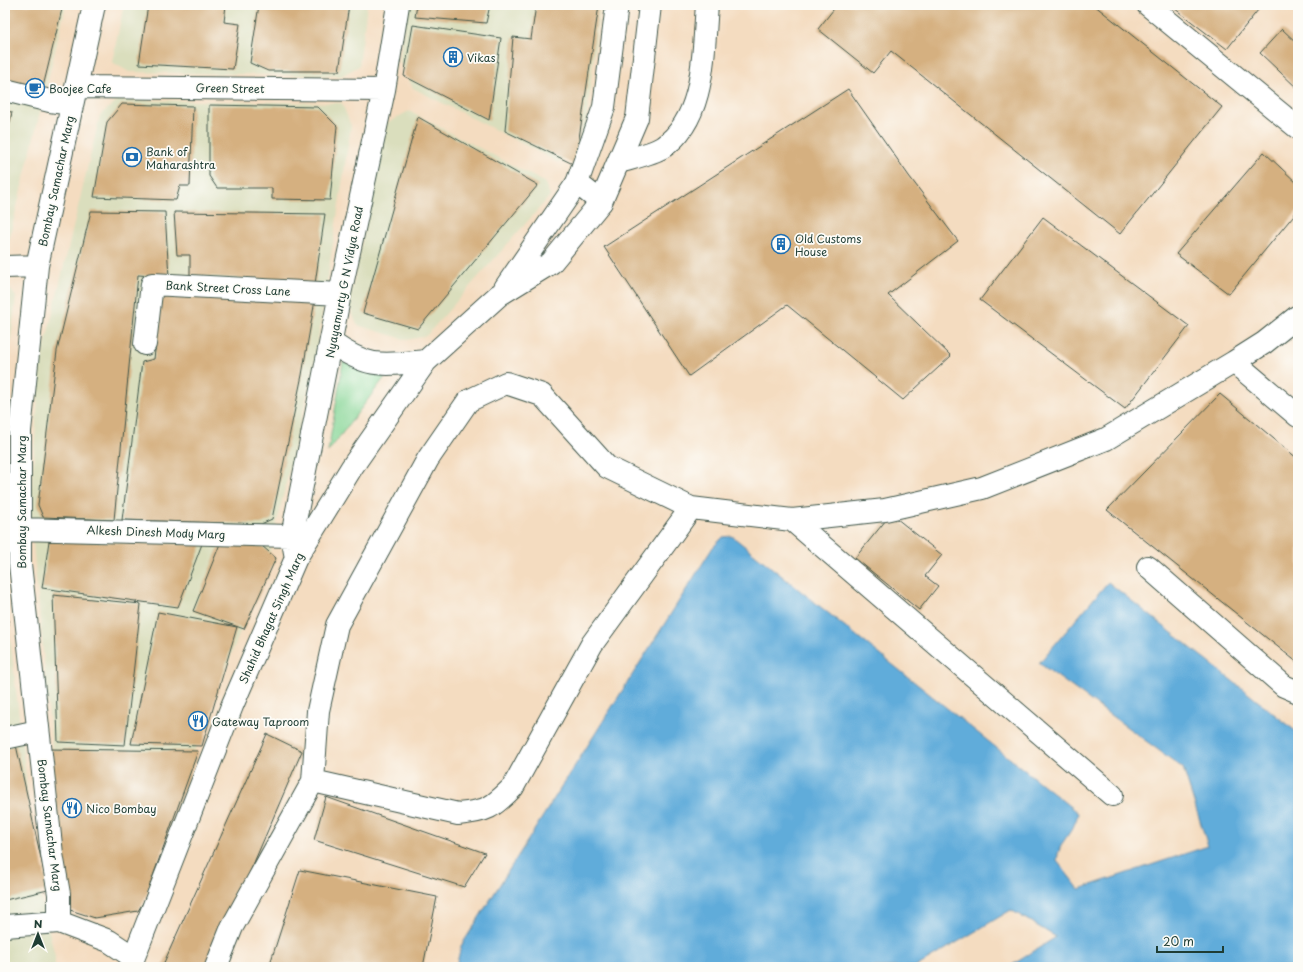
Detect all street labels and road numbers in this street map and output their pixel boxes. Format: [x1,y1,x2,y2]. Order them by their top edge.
street label: Green Street [195,79,265,97]
street label: Bombay Samachar Marg [34,114,78,248]
street label: Nyayamurty G N Vidya Road [321,205,367,359]
street label: Bank Street Cross Lane [165,276,291,300]
street label: Bombay Samachar Marg [13,435,30,569]
street label: Alkesh Dinesh Mody Marg [86,521,226,543]
street label: Shahid Bhagat Singh Marg [234,550,308,686]
street label: Bombay Samachar Marg [33,758,67,892]

